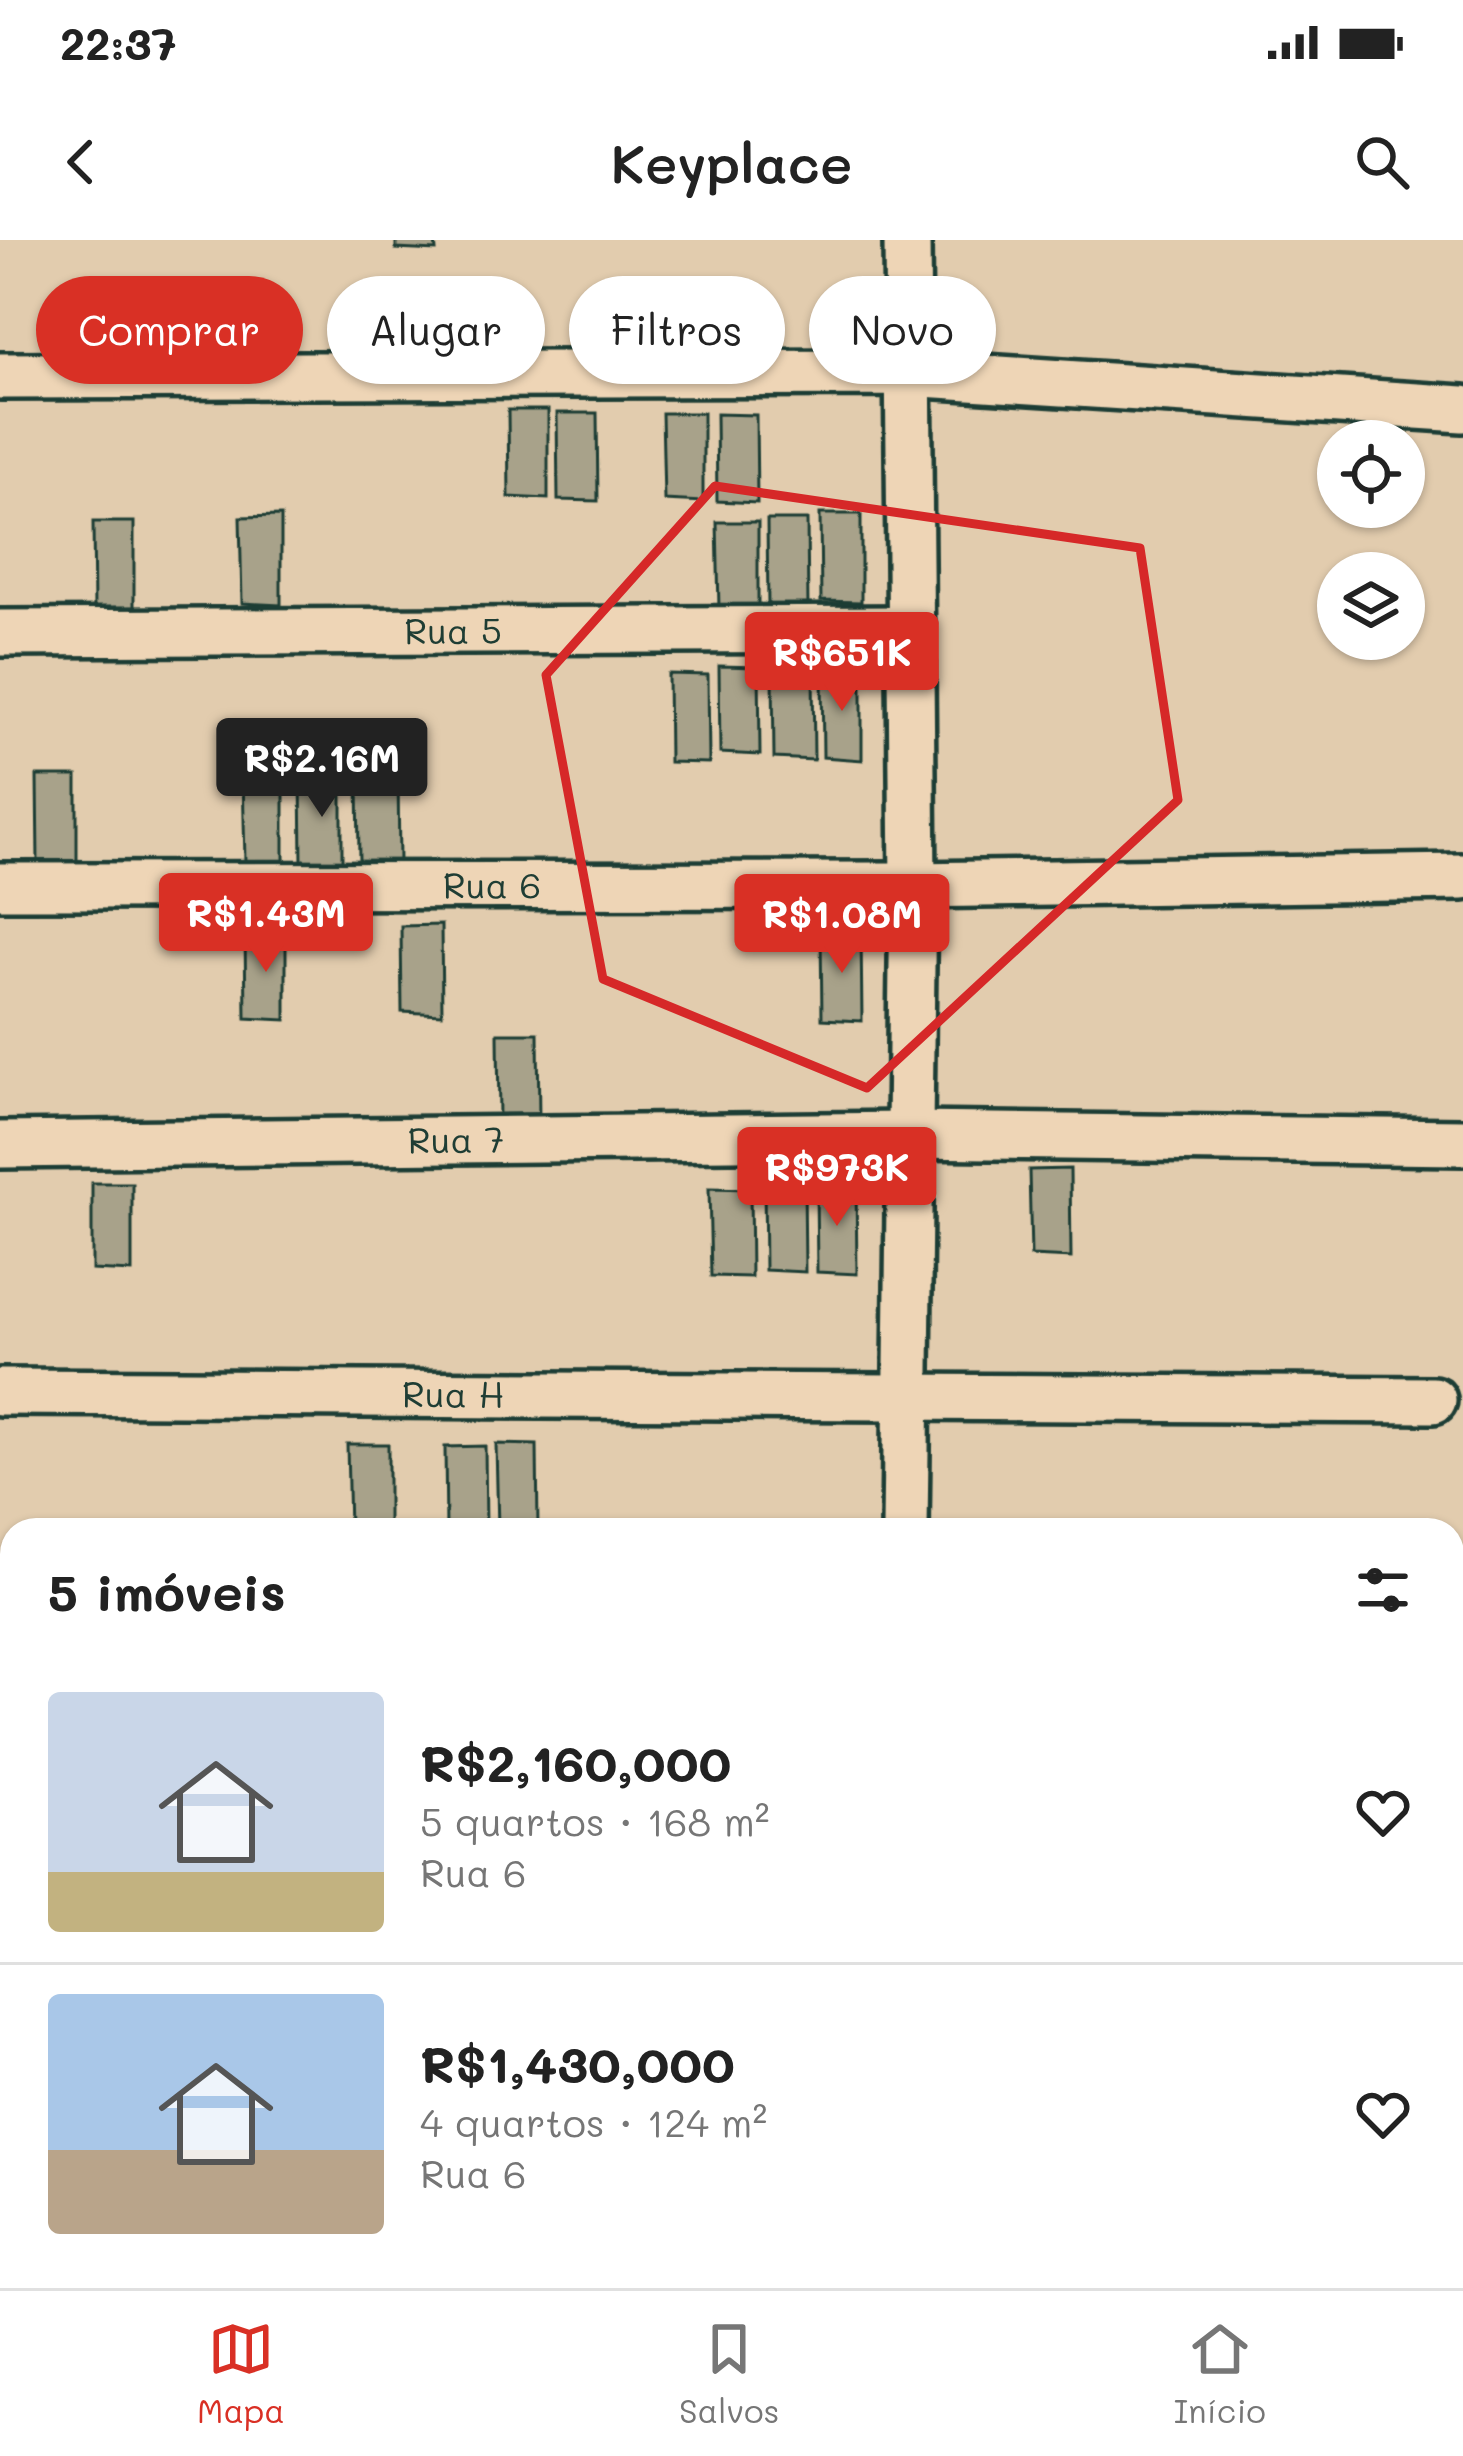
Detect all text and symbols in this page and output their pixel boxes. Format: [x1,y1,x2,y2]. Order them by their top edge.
text: 22:37 [60,13,177,71]
text: Keyplace [610,127,853,198]
icon: back [48,129,114,195]
icon: search [1349,129,1415,195]
chip: Comprar [36,276,303,384]
chip: Alugar [327,276,545,384]
chip: Filtros [569,276,785,384]
chip: Novo [809,276,996,384]
map controls [1317,420,1425,660]
button: locate [1317,420,1425,528]
button: layers [1317,552,1425,660]
street label: Rua 5 [404,606,502,653]
pin: R$651K [744,612,940,714]
text: R$651K [772,625,912,676]
pin: R$2.16M [211,718,433,820]
text: R$2.16M [243,731,401,782]
street label: Rua 6 [443,860,541,908]
pin: R$1.43M [155,873,377,975]
pin: R$1.08M [731,874,953,976]
text: R$1.43M [186,886,346,937]
text: R$1.08M [761,887,923,938]
street label: Rua 7 [407,1114,505,1163]
pin: R$973K [739,1127,935,1229]
text: R$973K [764,1140,910,1191]
street label: Rua H [402,1369,504,1417]
text: 5 imóveis [48,1557,286,1624]
icon: filters [1350,1557,1416,1623]
text: R$2,160,000 [420,1728,731,1795]
icon: home [144,1740,288,1884]
icon: heart [1350,1779,1416,1845]
text: 5 quartos · 168 m² [420,1795,770,1846]
text: Rua 6 [420,1846,527,1897]
text: R$1,430,000 [420,2029,735,2096]
icon: home [144,2042,288,2186]
icon: heart [1350,2081,1416,2147]
text: 4 quartos · 124 m² [420,2096,767,2147]
text: Rua 6 [420,2147,527,2198]
tab: Mapa [197,2316,285,2431]
tab: Salvos [679,2316,780,2431]
tab: Início [1174,2316,1266,2431]

